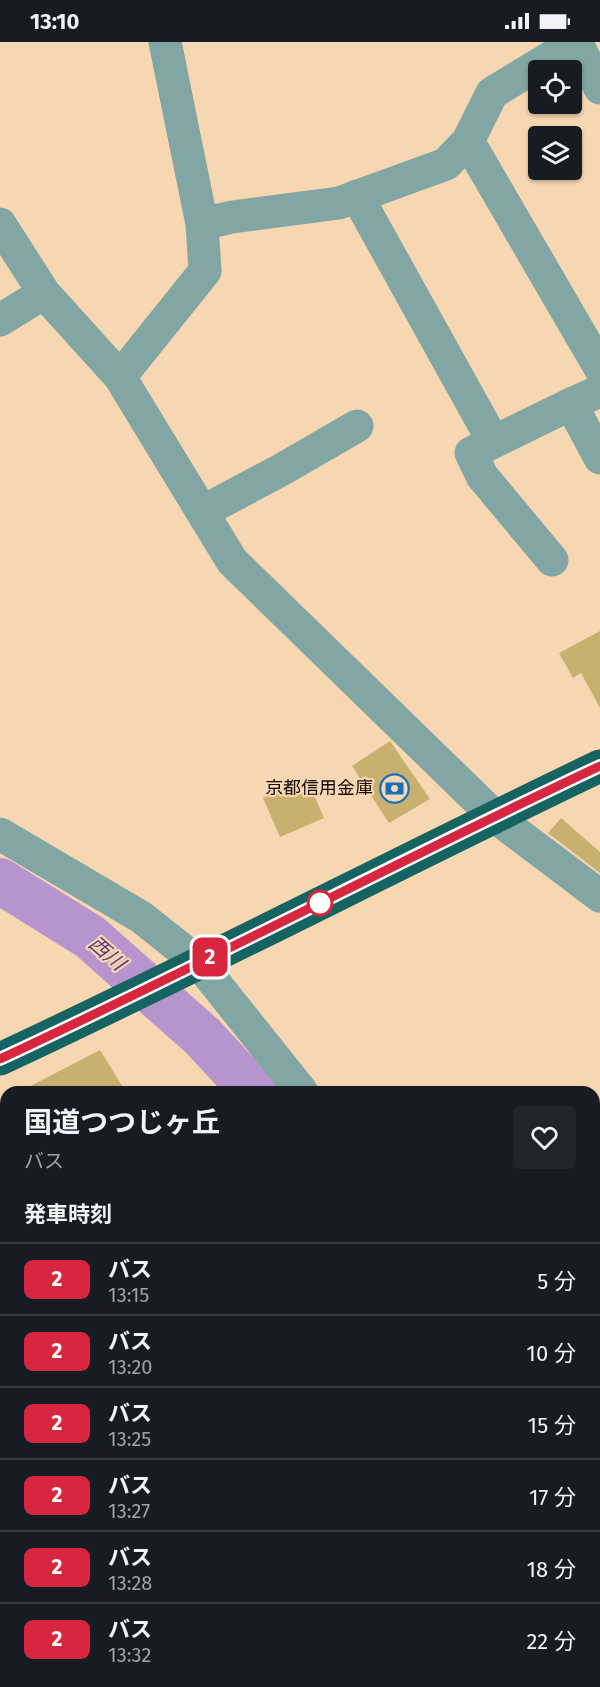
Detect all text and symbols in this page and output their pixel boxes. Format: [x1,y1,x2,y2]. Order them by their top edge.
text: 13:10 [30,8,79,35]
map controls [528,60,582,180]
button: locate [528,60,582,114]
button: layers [528,126,582,180]
bank icon: 京都信用金庫 [378,772,410,804]
place label: 京都信用金庫 [265,777,373,799]
unlabelled marker [307,890,333,916]
water label: 西川 [84,931,131,976]
line badge: 2 [190,938,230,976]
text: 2 [205,944,215,970]
text: 国道つつじヶ丘 [24,1106,220,1139]
button: heart [513,1106,576,1169]
text: バス [24,1149,64,1173]
text: 発車時刻 [24,1201,112,1228]
text: バス [108,1256,152,1283]
text: 2 [52,1266,62,1292]
text: 5 分 [537,1268,576,1295]
text: 13:15 [108,1283,149,1307]
text: バス [108,1328,152,1355]
text: 2 [52,1338,62,1364]
text: 10 分 [526,1340,576,1367]
text: 13:20 [108,1355,153,1379]
text: バス [108,1400,152,1427]
text: 2 [52,1410,62,1436]
text: 15 分 [528,1412,576,1439]
text: 13:25 [108,1427,151,1451]
text: バス [108,1472,152,1499]
text: 2 [52,1482,62,1508]
text: 17 分 [529,1484,576,1511]
text: 13:27 [108,1499,150,1523]
text: バス [108,1544,152,1571]
text: 2 [52,1554,62,1580]
text: 18 分 [527,1556,576,1583]
text: 13:28 [108,1571,152,1595]
text: バス [108,1616,152,1643]
text: 2 [52,1626,62,1652]
text: 22 分 [526,1628,576,1655]
text: 13:32 [108,1643,151,1667]

